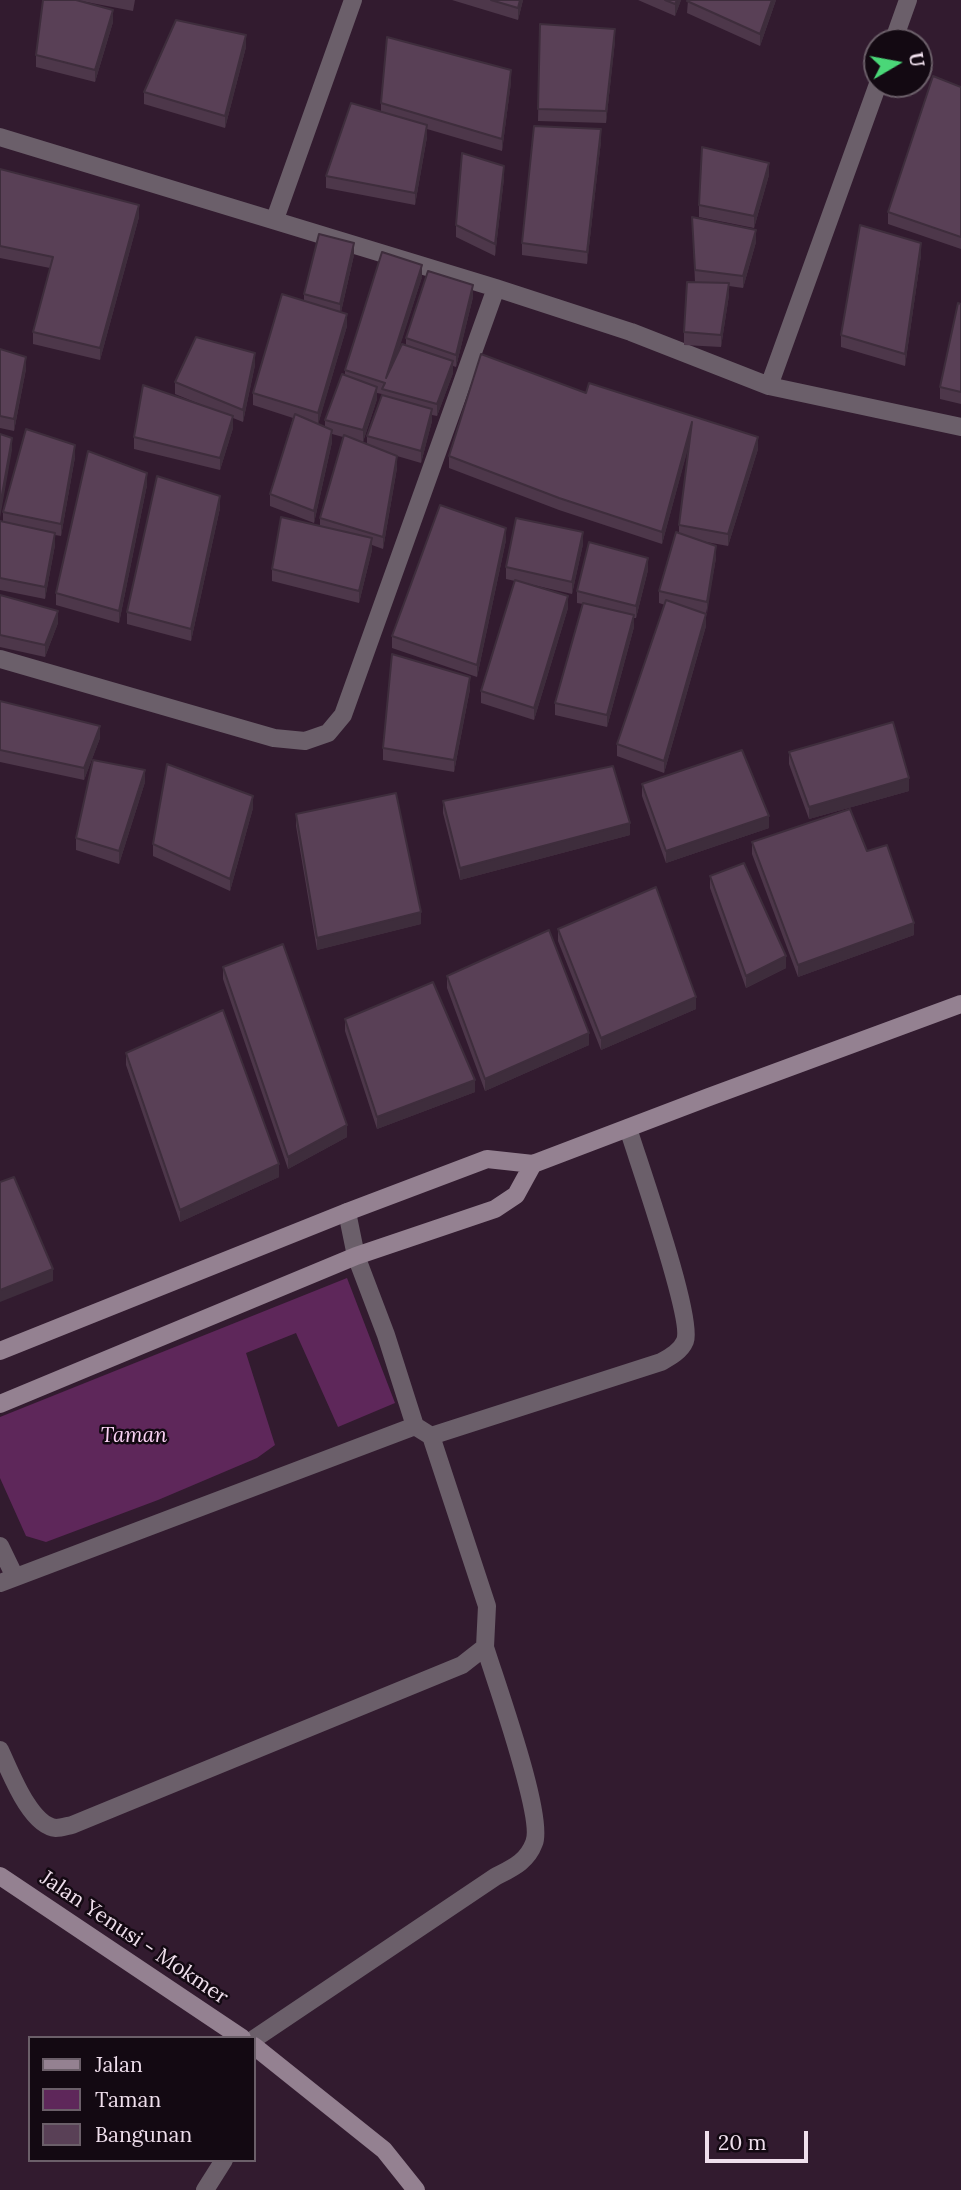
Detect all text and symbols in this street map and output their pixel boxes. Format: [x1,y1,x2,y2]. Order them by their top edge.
north arrow [863,28,933,98]
text: U [904,50,930,69]
park label: Taman [101,1423,167,1449]
street label: Jalan Yenusi - Mokmer [35,1866,233,2010]
legend [28,2036,256,2162]
text: Jalan [95,2051,143,2078]
text: Taman [95,2086,161,2113]
scale bar [709,2116,812,2160]
text: Bangunan [95,2121,192,2148]
text: 20 m [718,2129,767,2156]

